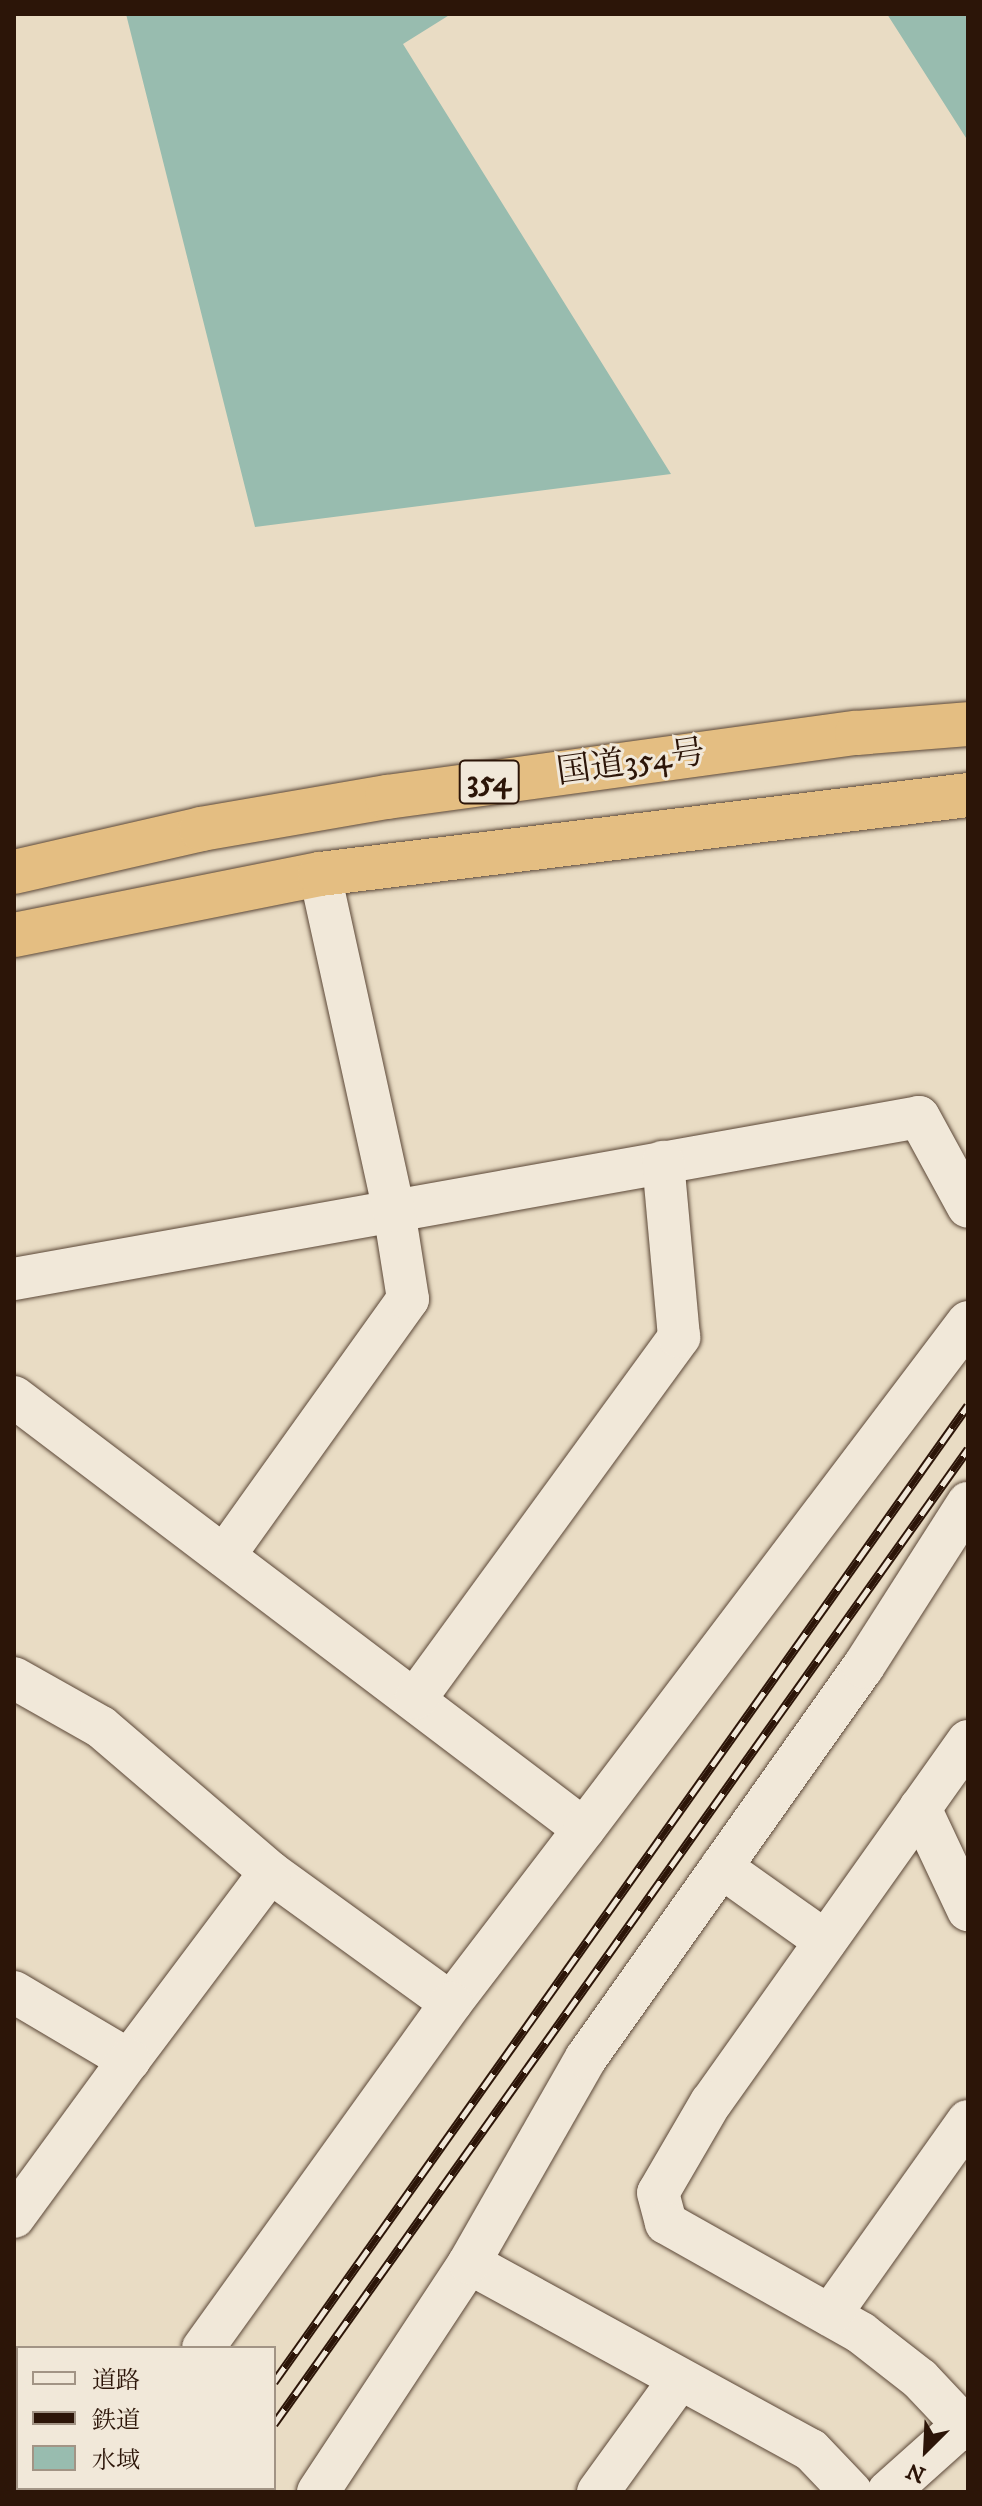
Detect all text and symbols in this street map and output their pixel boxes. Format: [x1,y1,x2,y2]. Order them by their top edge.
street label: 国道354号 [554,732,708,794]
road number: 354 [457,754,521,810]
legend [16,2346,276,2490]
text: 道路 [92,2366,140,2396]
text: 鉄道 [92,2406,140,2436]
north arrow [886,2410,966,2490]
text: 水域 [92,2446,140,2476]
text: N [902,2456,930,2488]

